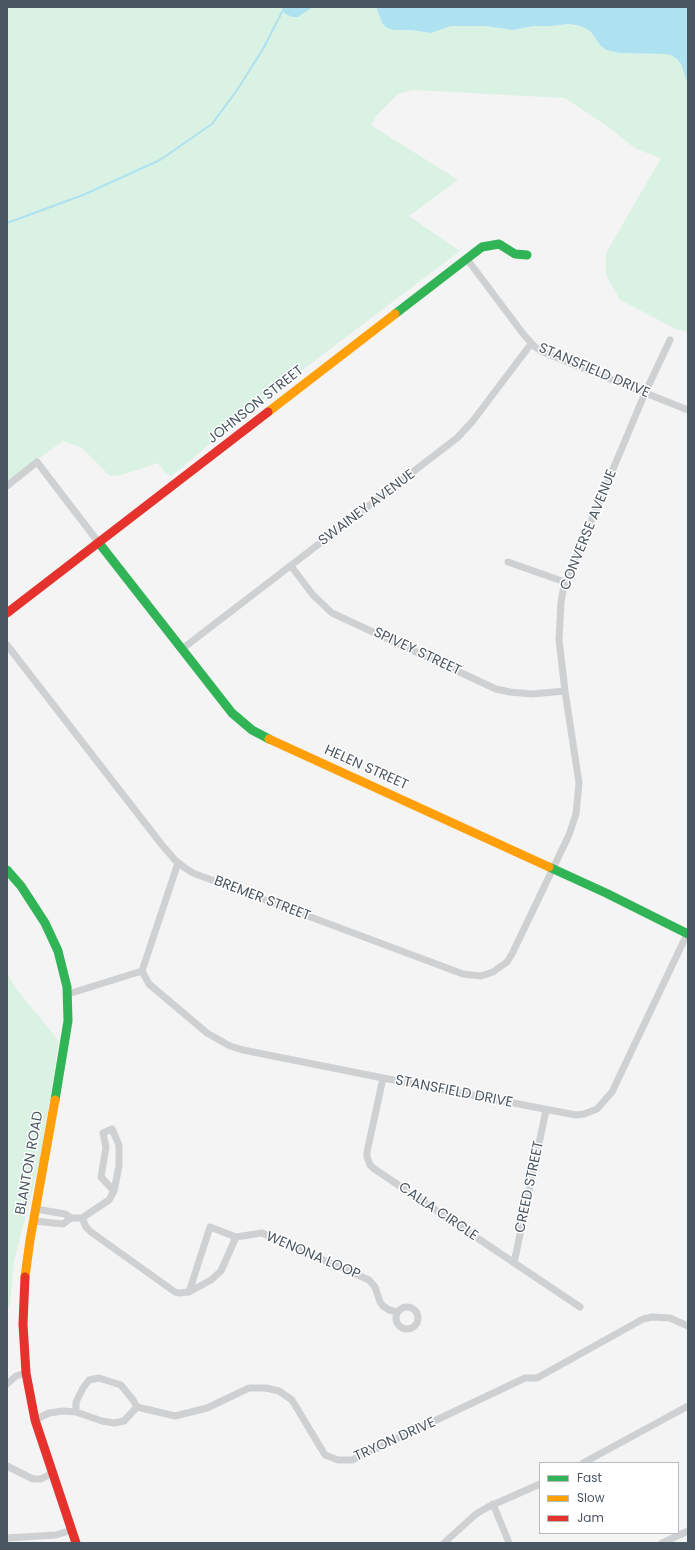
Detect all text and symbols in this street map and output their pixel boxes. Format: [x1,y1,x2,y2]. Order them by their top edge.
street label: STANSFIELD DRIVE [536,340,652,402]
street label: JOHNSON STREET [205,362,307,448]
street label: SWAINEY AVENUE [316,466,418,550]
street label: CONVERSE AVENUE [557,467,621,593]
street label: SPIVEY STREET [371,624,463,680]
street label: HELEN STREET [322,742,410,794]
street label: BREMER STREET [211,873,313,925]
street label: STANSFIELD DRIVE [394,1072,514,1112]
street label: BLANTON ROAD [13,1110,47,1216]
street label: CREED STREET [512,1139,548,1235]
street label: CALLA CIRCLE [395,1179,481,1245]
street label: WENONA LOOP [263,1229,363,1283]
street label: TRYON DRIVE [352,1415,438,1465]
legend [539,1462,679,1534]
text: Fast [577,1469,602,1486]
text: Slow [577,1489,605,1506]
text: Jam [577,1509,604,1526]

